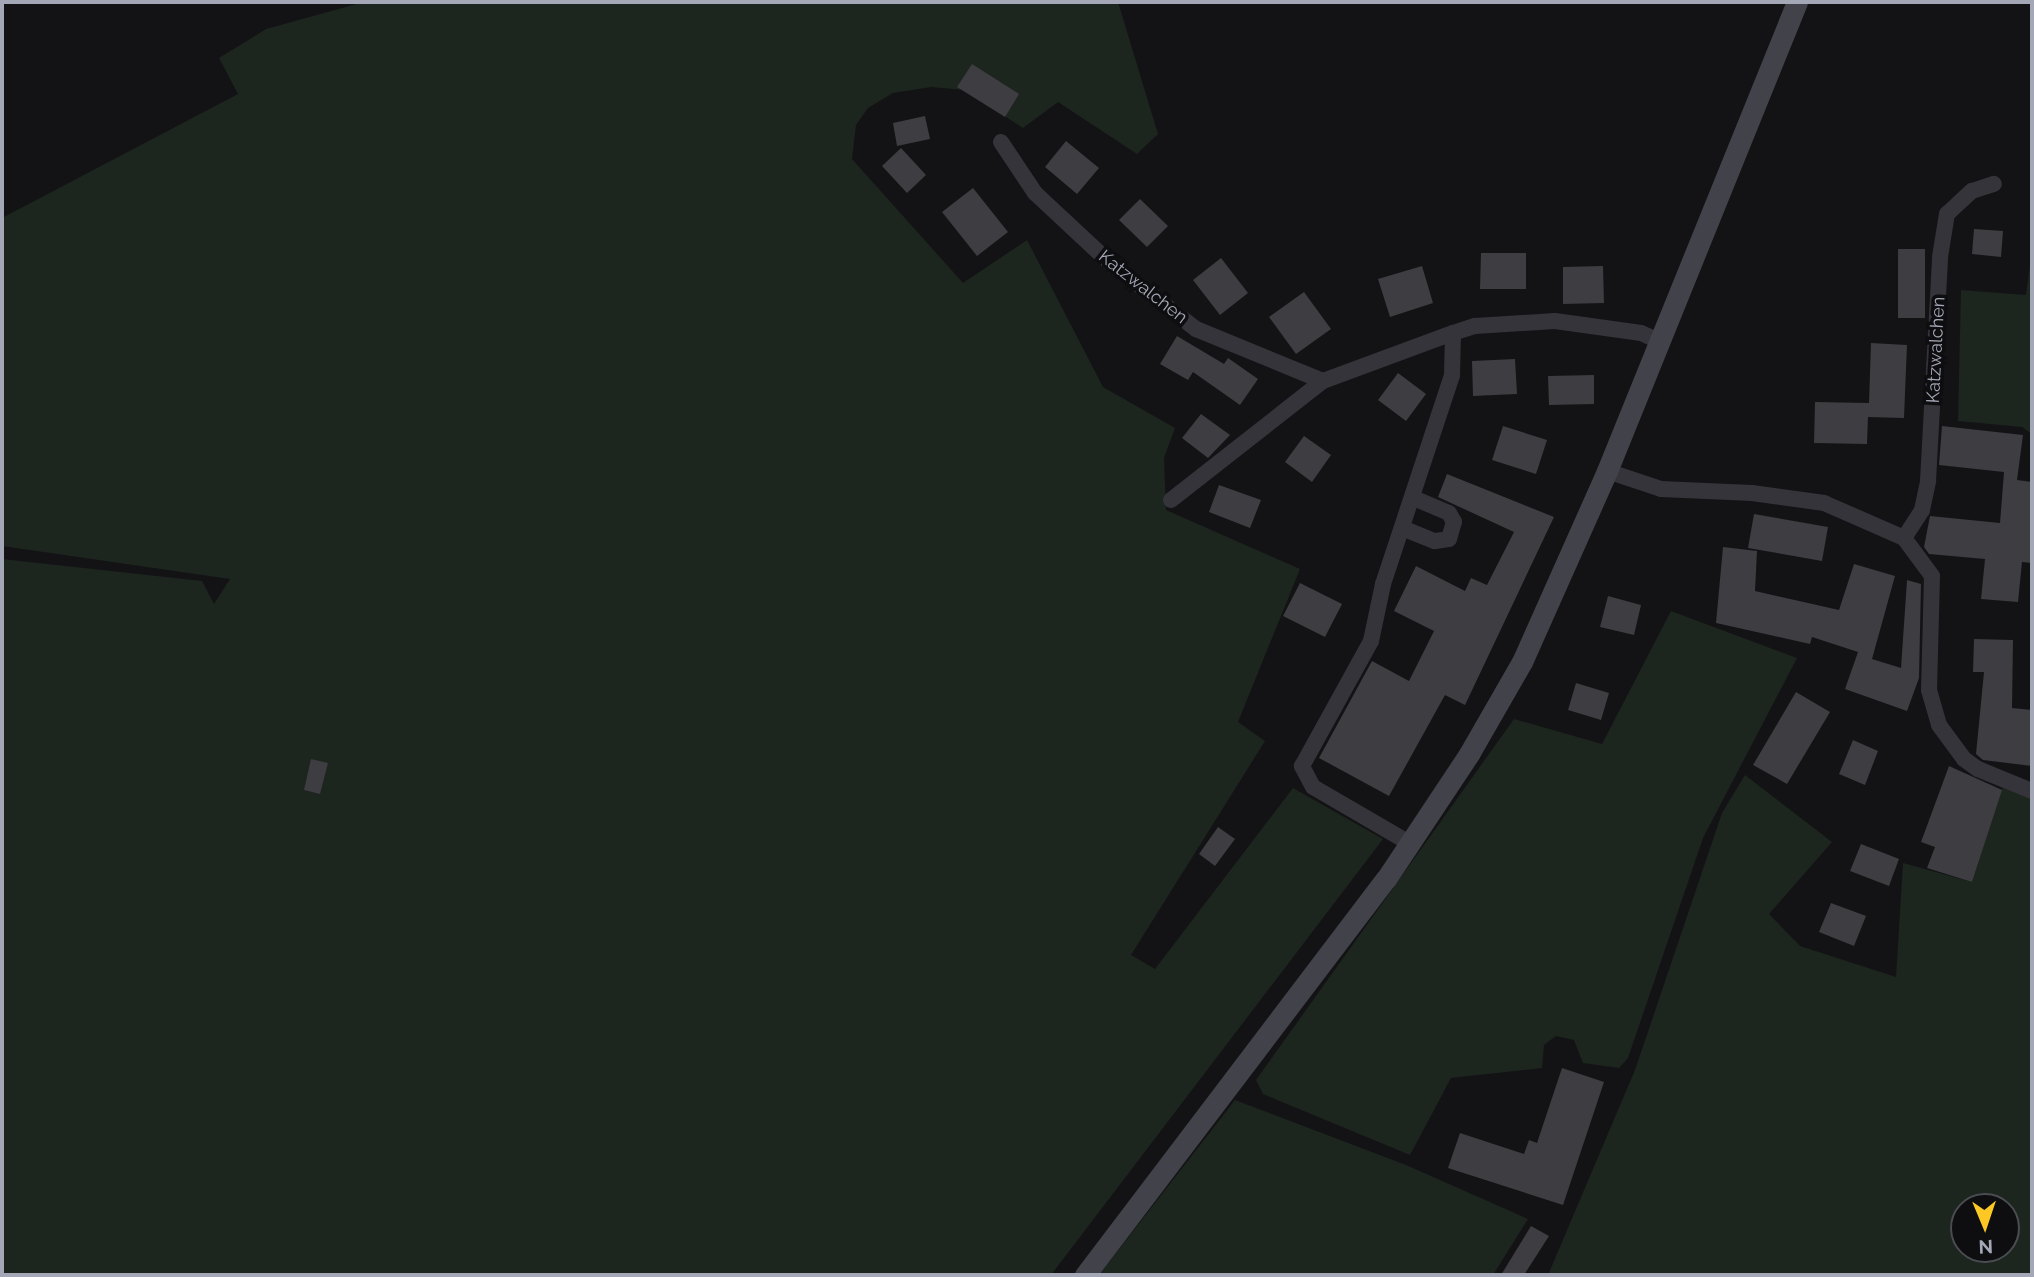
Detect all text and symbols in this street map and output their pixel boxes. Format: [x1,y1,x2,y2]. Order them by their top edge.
street label: Katzwalchen [1094,246,1192,328]
street label: Katzwalchen [1922,296,1950,404]
north arrow [1950,1193,2020,1263]
text: N [1978,1236,1993,1258]

